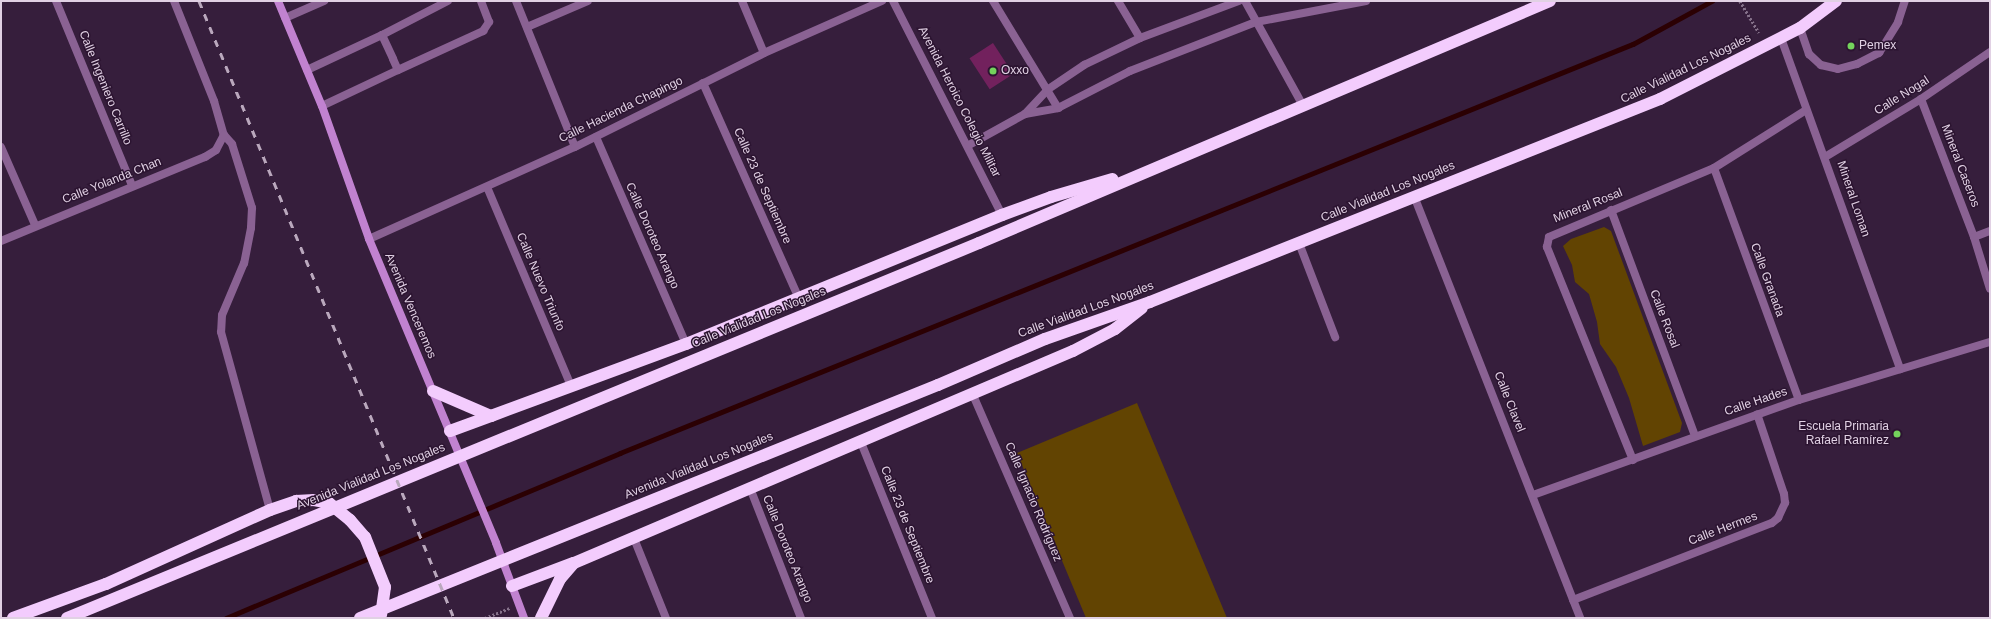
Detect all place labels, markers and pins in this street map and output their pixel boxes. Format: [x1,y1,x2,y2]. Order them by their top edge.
place label: Pemex [1859,39,1896,53]
marker: Pemex [1846,41,1856,51]
place label: Oxxo [1001,64,1029,78]
marker: Oxxo [988,66,998,76]
place label: Escuela Primaria Rafael Ramírez [1798,420,1889,448]
marker: Escuela Primaria Rafael Ramírez [1892,429,1902,439]

